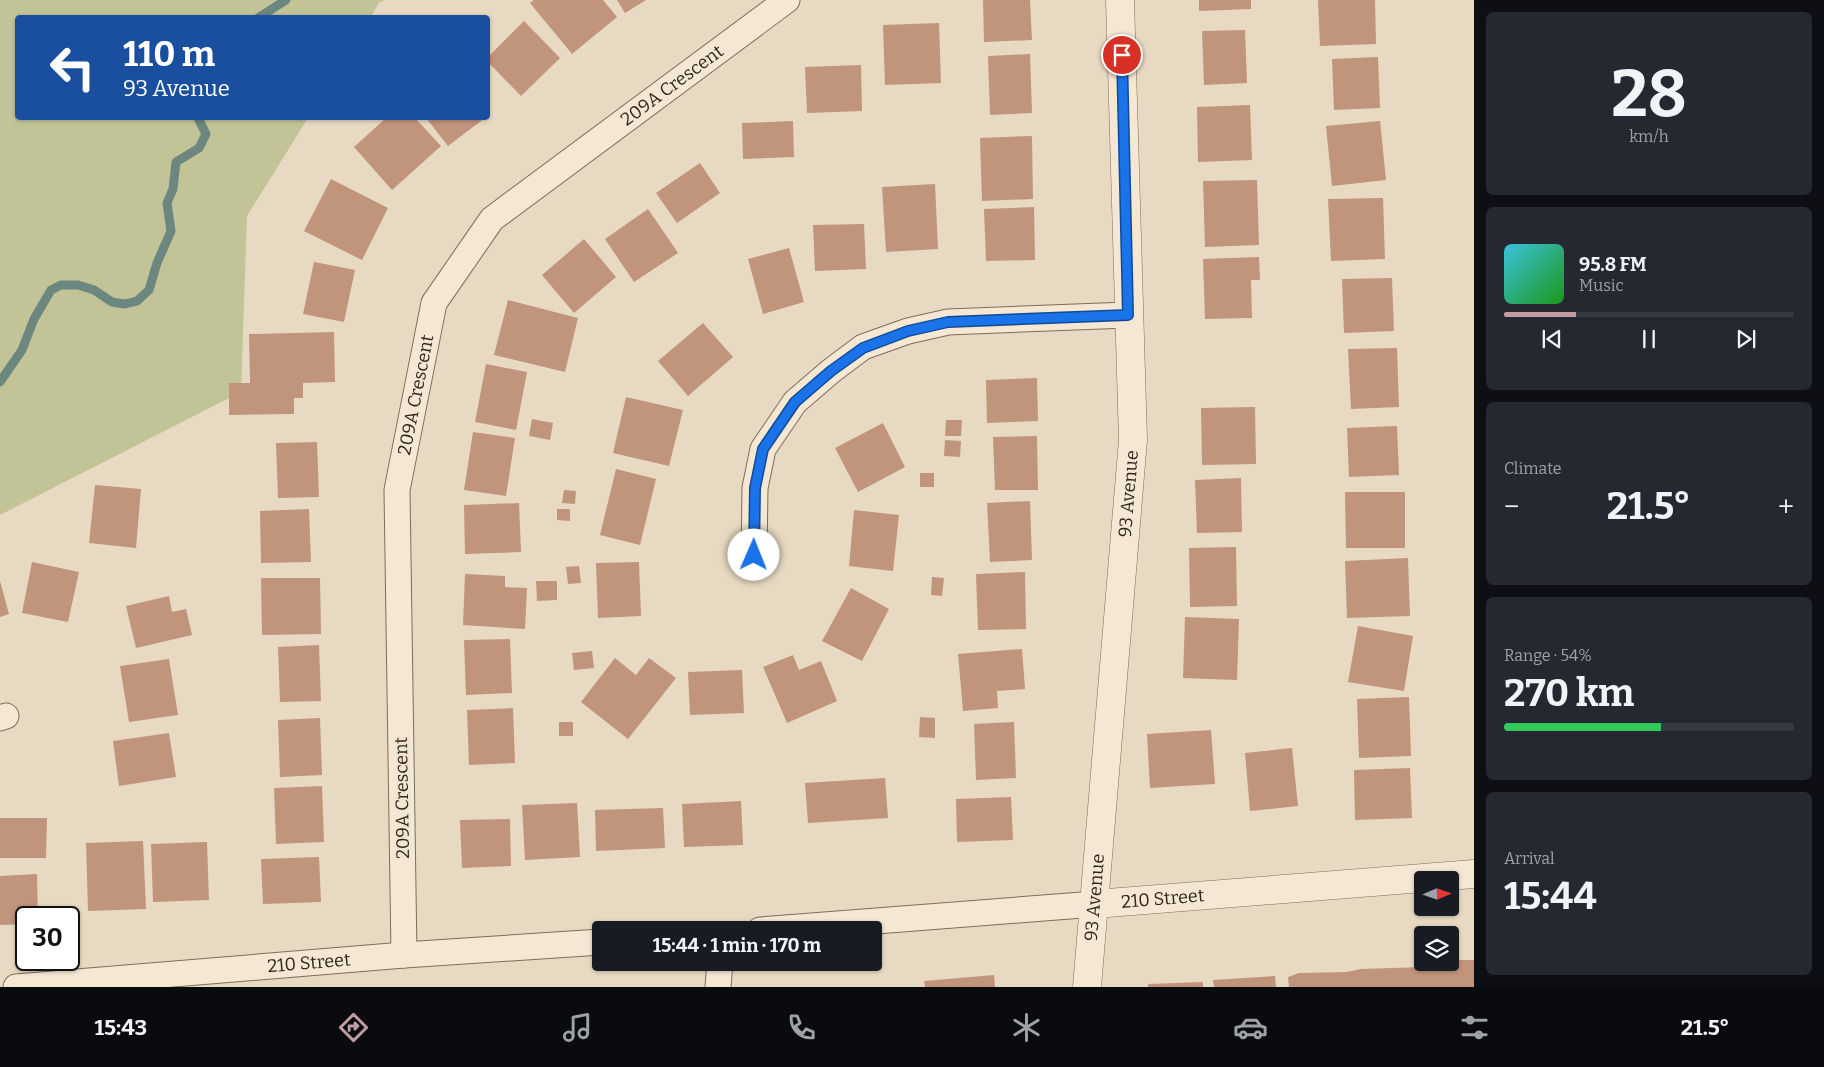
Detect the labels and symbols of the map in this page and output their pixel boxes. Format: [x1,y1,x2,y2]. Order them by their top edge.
pin [1101,34,1143,76]
street label: 209A Crescent [616,40,728,131]
street label: 209A Crescent [393,332,439,457]
street label: 93 Avenue [1114,449,1143,538]
position arrow [727,528,779,580]
street label: 209A Crescent [390,736,414,859]
street label: 93 Avenue [1080,853,1109,942]
north arrow [1414,871,1459,916]
street label: 210 Street [1120,884,1206,913]
speed limit sign: 30 [15,906,80,971]
street label: 210 Street [267,948,352,977]

